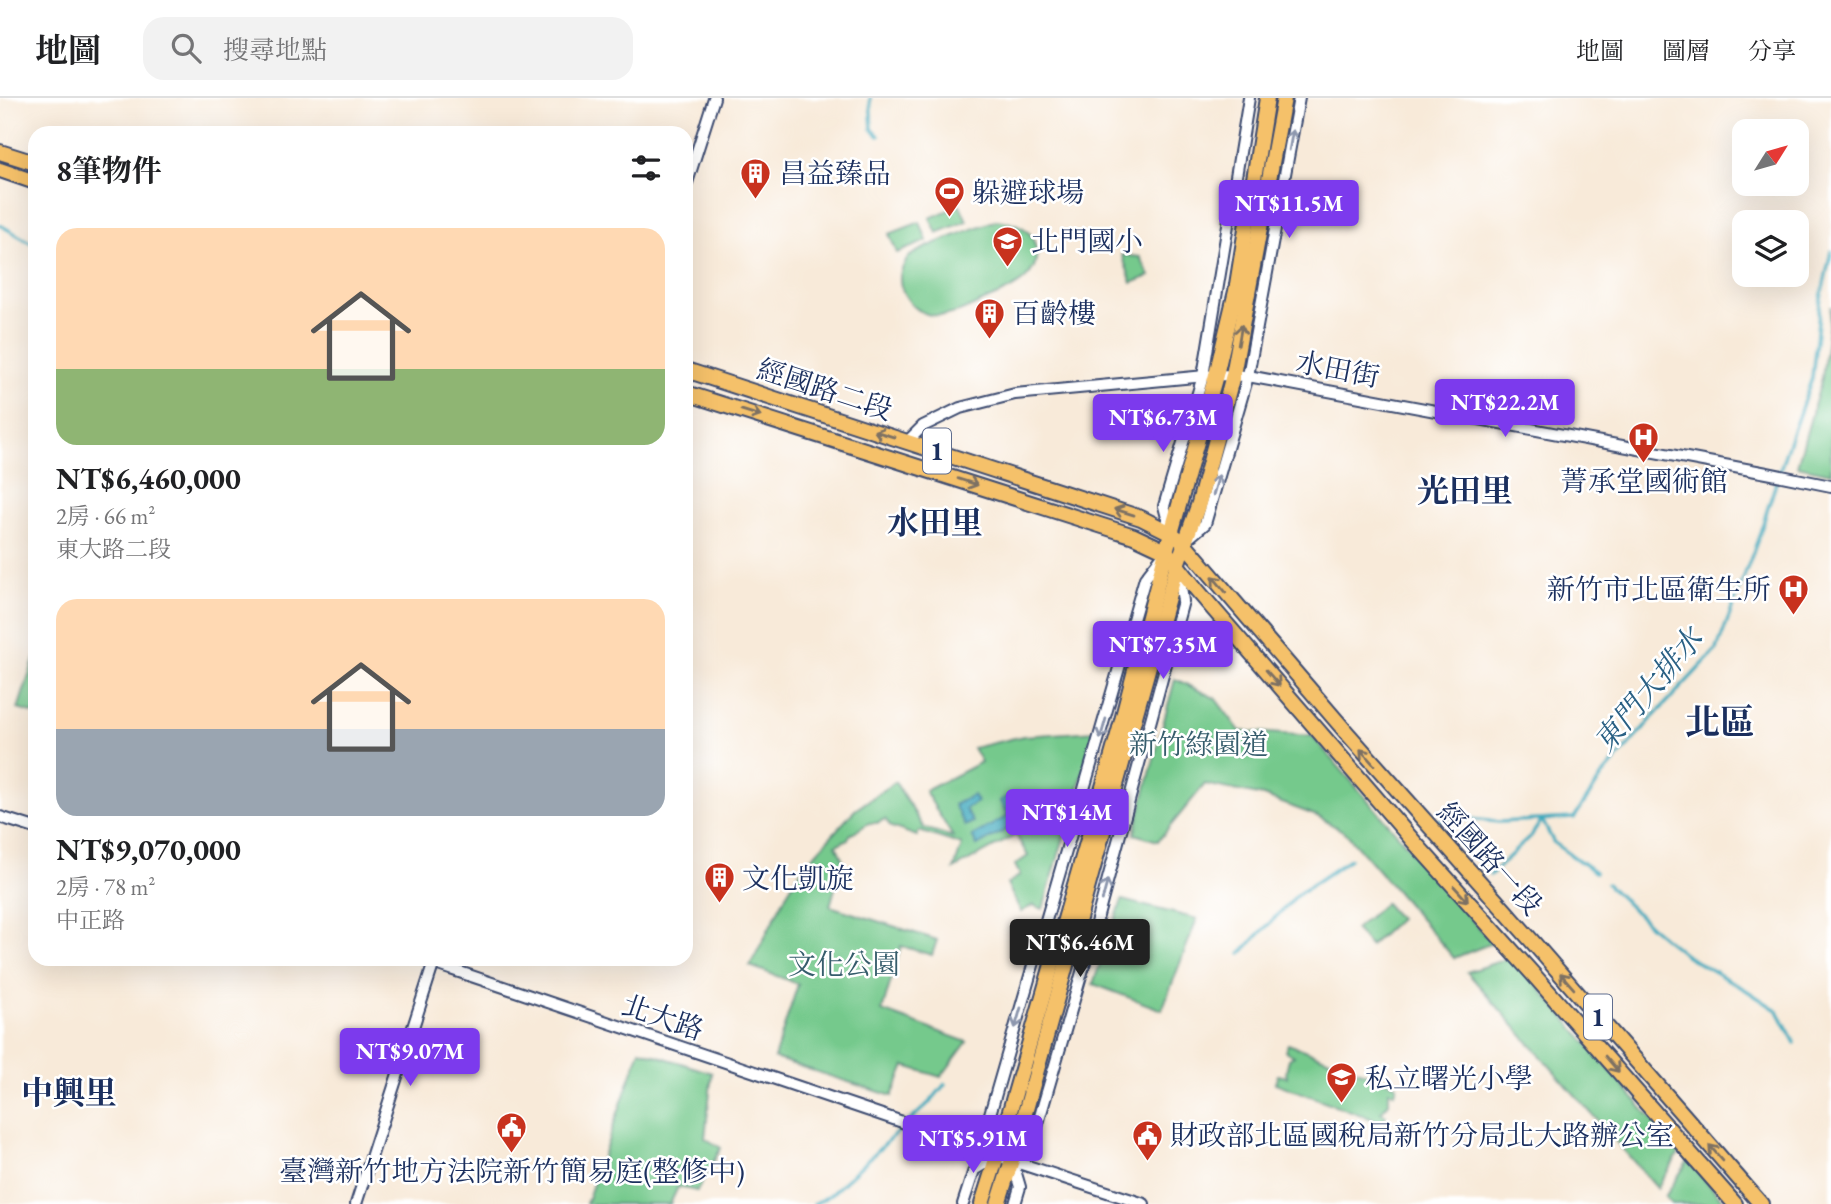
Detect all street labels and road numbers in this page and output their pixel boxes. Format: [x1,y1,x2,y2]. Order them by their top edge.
street label: 水田街 [1293,343,1383,395]
street label: 經國路二段 [753,350,897,428]
road number: 1 [923,428,951,474]
street label: 經國路一段 [1430,794,1550,922]
street label: 北大路 [617,986,709,1048]
road number: 1 [1584,994,1612,1040]

